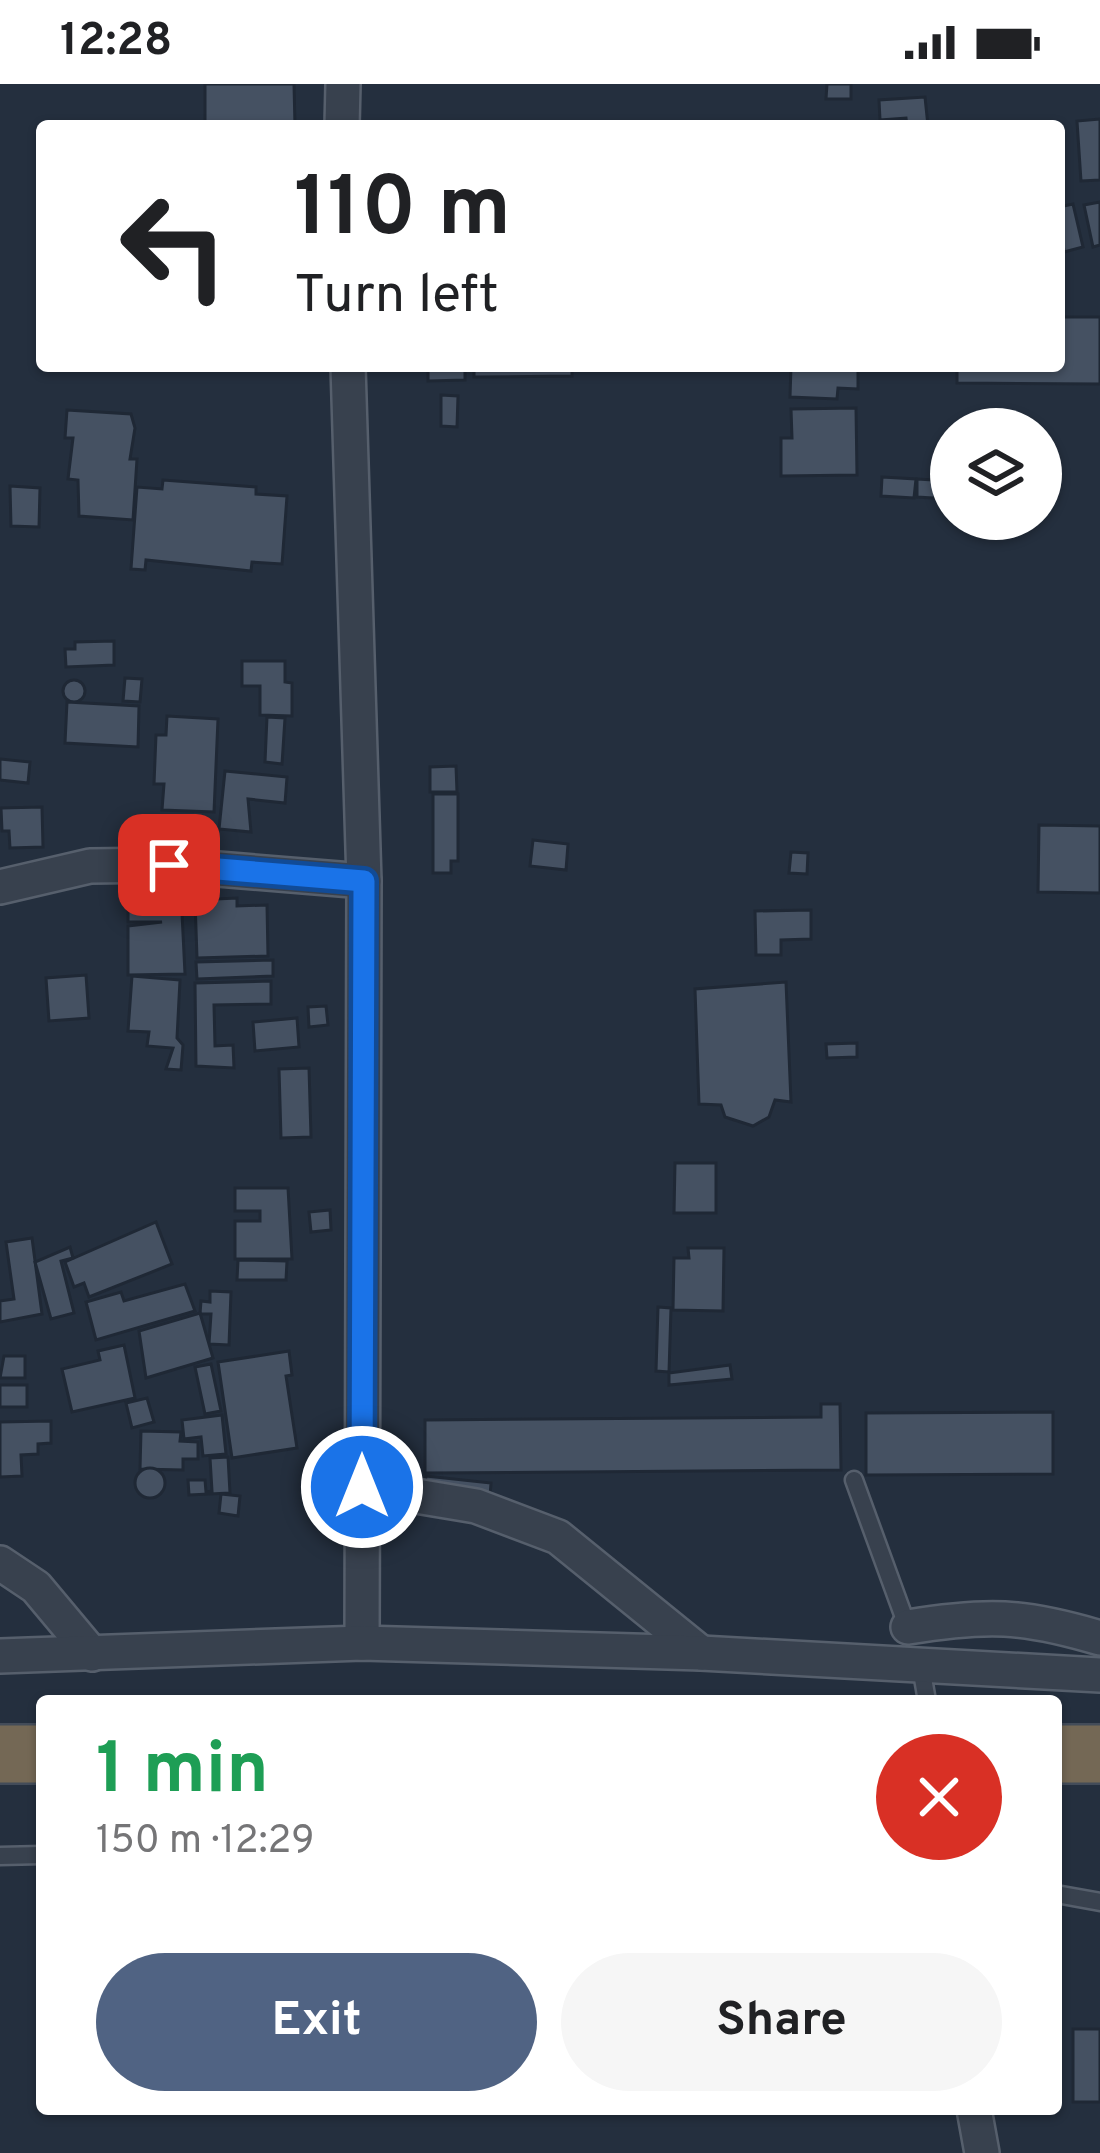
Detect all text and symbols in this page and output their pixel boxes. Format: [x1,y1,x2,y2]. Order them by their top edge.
text: 12:28 [60,14,172,71]
text: 110 m [294,159,511,265]
icon: left [96,168,252,324]
text: Turn left [294,263,499,332]
map controls [930,408,1062,540]
button: layers [930,408,1062,540]
pin [118,814,220,916]
icon: arrive [136,832,202,898]
position arrow [299,1424,425,1550]
text: 1 min [96,1727,269,1819]
button: close [876,1734,1002,1860]
text: 150 m · 12:29 [96,1818,315,1867]
button: Exit [96,1953,537,2091]
button: Share [561,1953,1002,2091]

